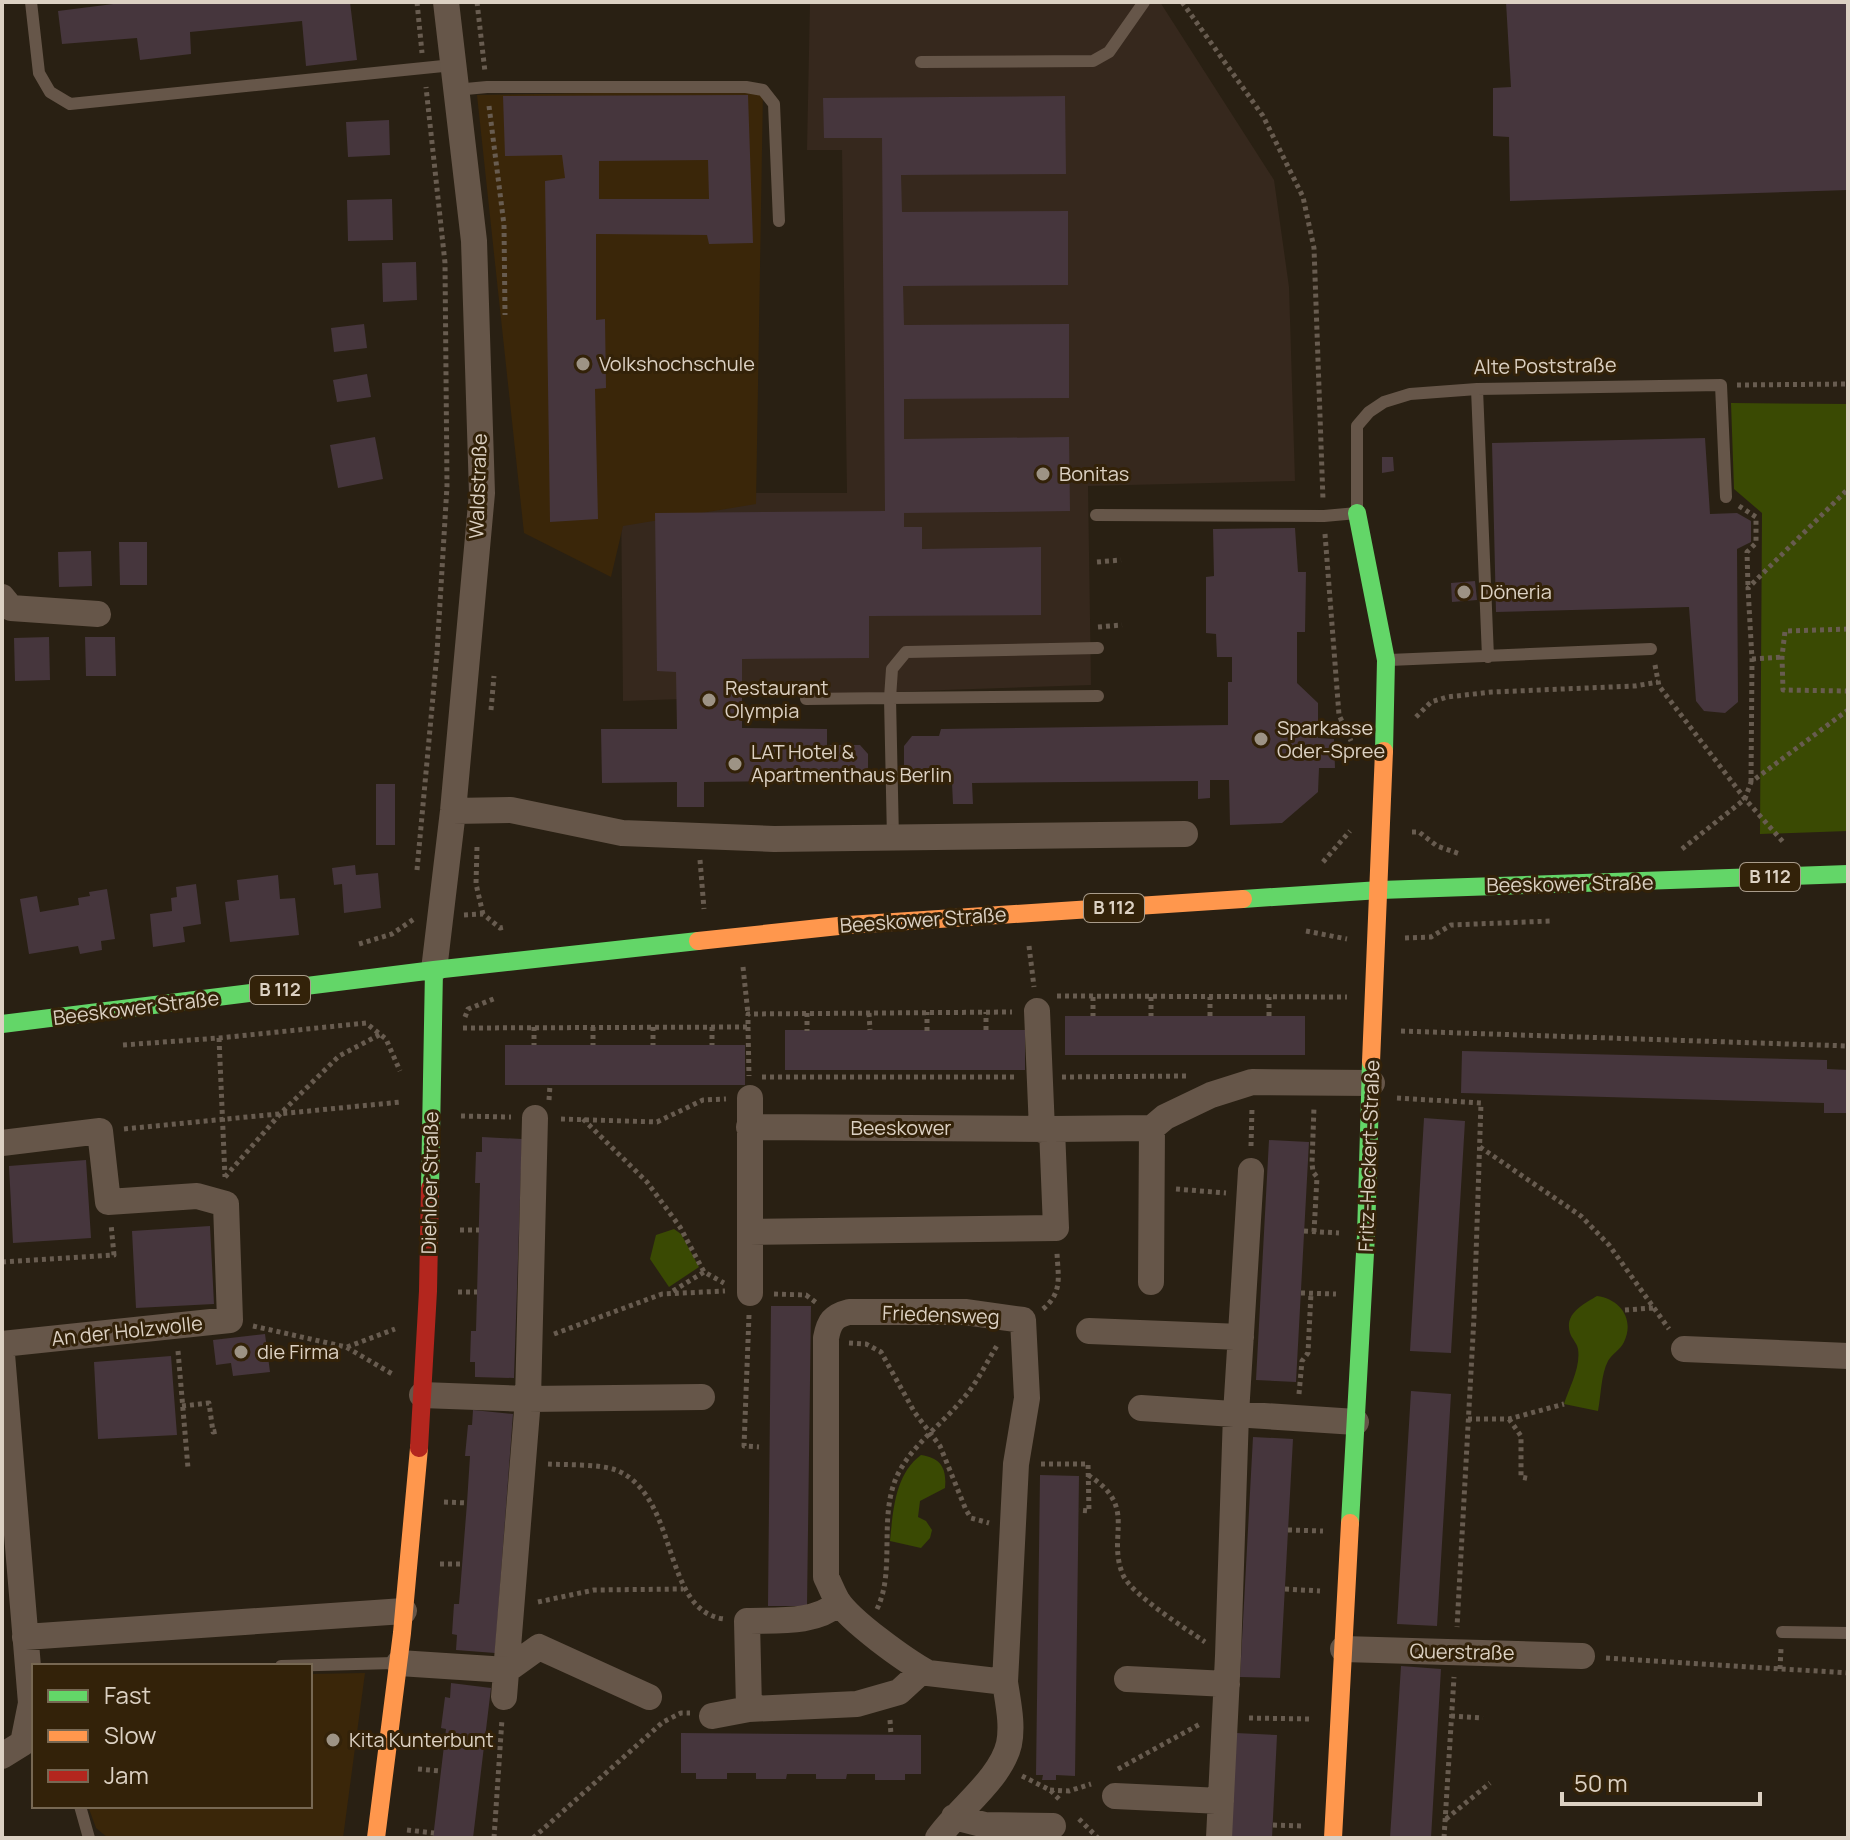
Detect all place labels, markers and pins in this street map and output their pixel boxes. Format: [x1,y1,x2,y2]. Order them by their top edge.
place label: Volkshochschule [599,350,755,377]
marker: Volkshochschule [574,355,592,373]
place label: Bonitas [1059,460,1129,487]
marker: Bonitas [1034,465,1052,483]
place label: Döneria [1480,578,1552,605]
marker: Döneria [1455,583,1473,601]
place label: Restaurant Olympia [725,674,829,724]
marker: Restaurant Olympia [700,691,718,709]
place label: Sparkasse Oder-Spree [1277,714,1385,764]
marker: Sparkasse Oder-Spree [1252,730,1270,748]
place label: LAT Hotel & Apartmenthaus Berlin [751,738,952,788]
marker: LAT Hotel & Apartmenthaus Berlin [726,755,744,773]
place label: die Firma [257,1338,339,1365]
marker: die Firma [232,1343,250,1361]
place label: Kita Kunterbunt [349,1726,494,1753]
marker: Kita Kunterbunt [324,1731,342,1749]

